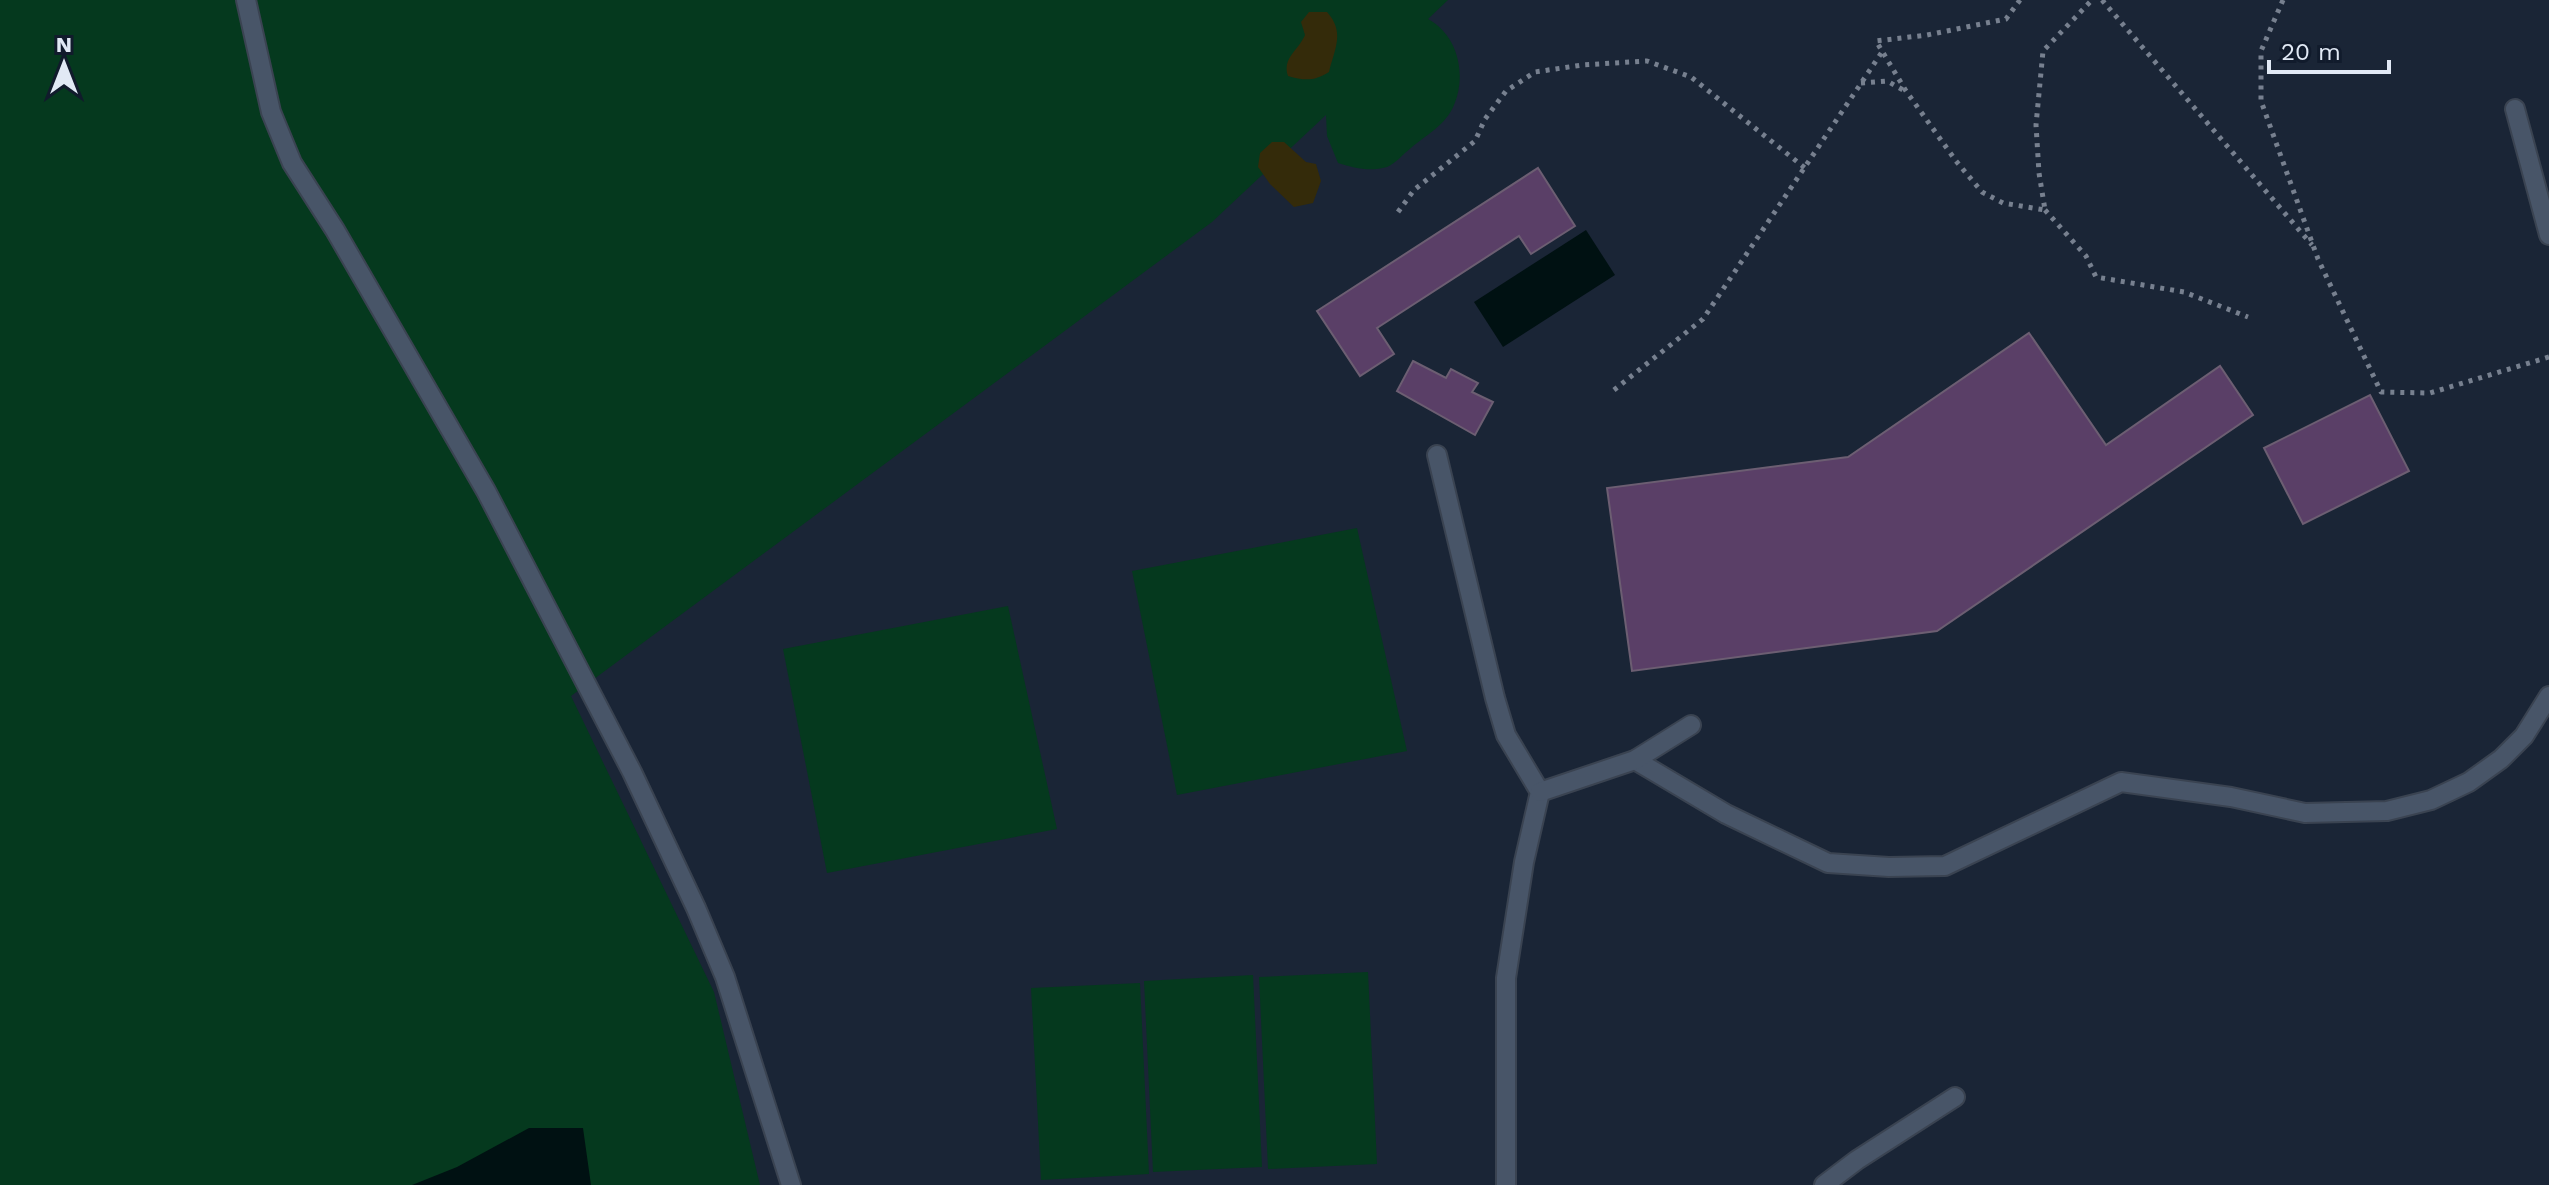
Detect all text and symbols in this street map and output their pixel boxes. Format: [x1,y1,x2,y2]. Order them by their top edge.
north arrow [24,24,104,104]
scale bar [2269,24,2389,74]
text: N [56,32,72,57]
text: 20 m [2281,38,2341,66]

